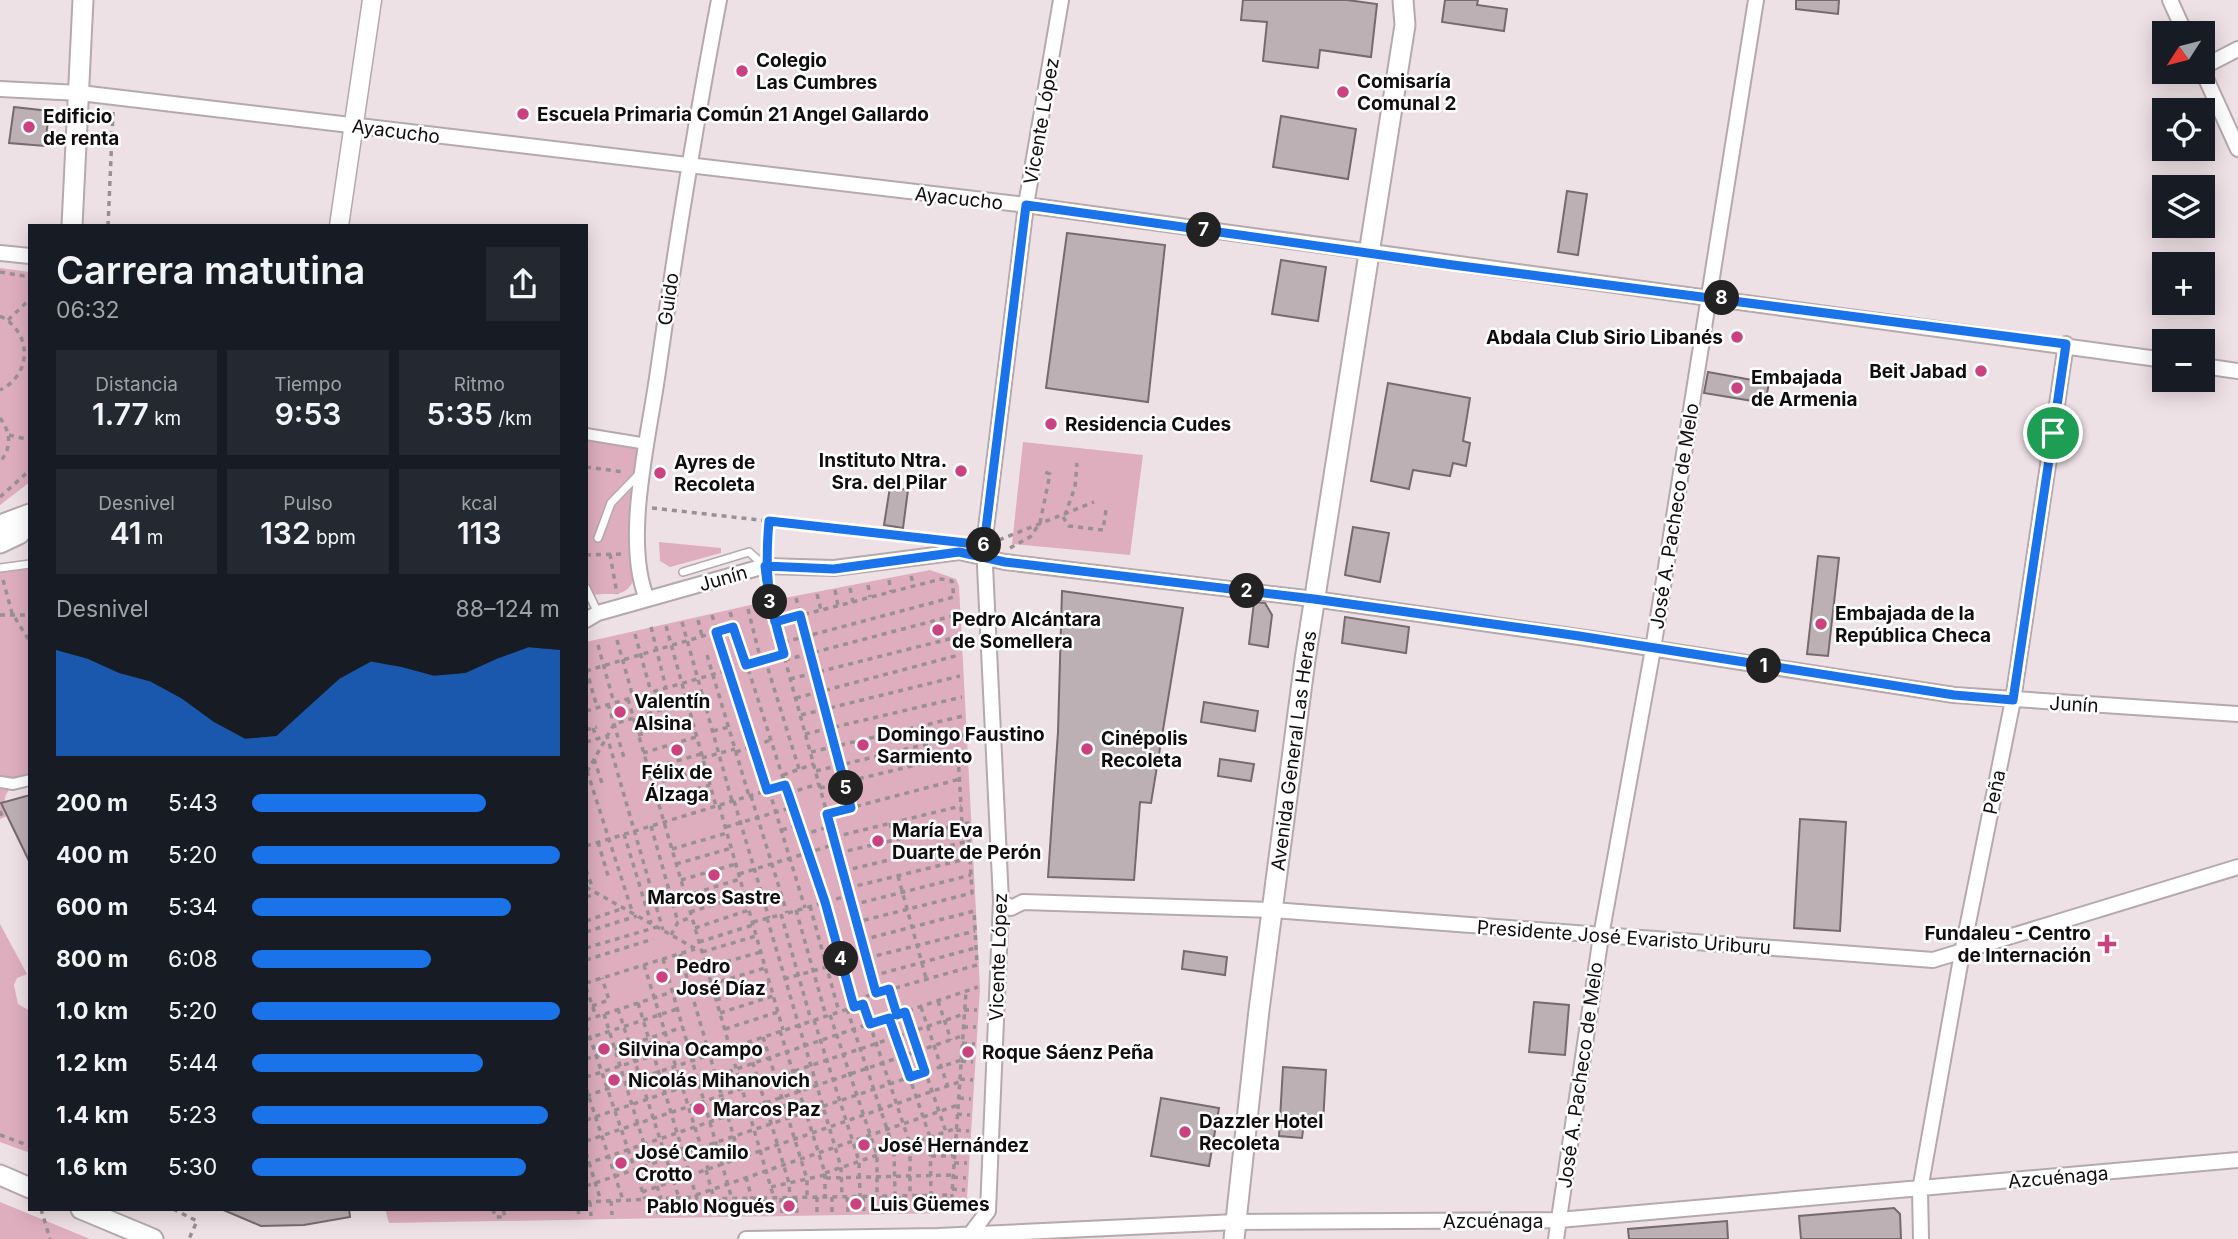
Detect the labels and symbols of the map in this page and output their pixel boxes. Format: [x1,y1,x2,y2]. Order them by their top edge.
north arrow [2152,21,2216,84]
place label: Colegio Las Cumbres [756,49,877,94]
street label: Vicente López [1019,56,1064,186]
marker: Colegio Las Cumbres [734,63,750,79]
place label: Comisaría Comunal 2 [1357,70,1456,115]
marker: Comisaría Comunal 2 [1335,84,1351,100]
place label: Escuela Primaria Común 21 Angel Gallardo [537,103,929,126]
place label: Edificio de renta [43,105,119,150]
marker: Escuela Primaria Común 21 Angel Gallardo [515,106,531,122]
street label: Ayacucho [351,115,441,148]
marker: Edificio de renta [21,119,37,135]
street label: Ayacucho [914,182,1004,215]
pin: 7 [1186,212,1222,247]
street label: Guido [653,271,684,327]
pin: 8 [1704,280,1740,316]
place label: Abdala Club Sirio Libanés [1486,326,1723,349]
marker: Abdala Club Sirio Libanés [1729,329,1745,345]
place label: Beit Jabad [1869,360,1967,383]
marker: Beit Jabad [1973,363,1989,379]
place label: Embajada de Armenia [1751,366,1858,411]
marker: Embajada de Armenia [1729,380,1745,396]
street label: José A. Pacheco de Melo [1645,401,1704,631]
pin [2023,403,2083,463]
place label: Residencia Cudes [1065,413,1231,436]
marker: Residencia Cudes [1043,416,1059,432]
place label: Instituto Ntra. Sra. del Pilar [819,449,947,494]
place label: Ayres de Recoleta [674,451,755,496]
marker: Instituto Ntra. Sra. del Pilar [953,463,969,479]
marker: Ayres de Recoleta [652,465,668,481]
pin: 6 [967,528,1002,562]
street label: Junín [696,561,750,596]
pin: 2 [1230,574,1264,608]
pin: 3 [752,584,788,620]
place label: Embajada de la República Checa [1835,602,1991,647]
place label: Pedro Alcántara de Somellera [952,608,1101,653]
marker: Embajada de la República Checa [1813,616,1829,632]
marker: Pedro Alcántara de Somellera [930,622,946,638]
street label: Avenida General Las Heras [1266,629,1321,872]
pin: 1 [1746,648,1782,684]
place label: Valentín Alsina [634,690,710,735]
street label: Junín [2049,692,2099,717]
marker: Valentín Alsina [612,704,628,720]
place label: Domingo Faustino Sarmiento [877,723,1045,768]
place label: Cinépolis Recoleta [1101,727,1188,772]
marker: Domingo Faustino Sarmiento [855,737,871,753]
marker: Cinépolis Recoleta [1079,741,1095,757]
marker: Félix de Álzaga [669,742,685,758]
place label: Félix de Álzaga [641,761,713,806]
street label: Peña [1979,768,2010,817]
pin: 5 [828,770,864,806]
place label: María Eva Duarte de Perón [892,819,1041,864]
marker: María Eva Duarte de Perón [870,833,886,849]
marker: Marcos Sastre [706,867,722,883]
place label: Marcos Sastre [647,886,781,909]
street label: Vicente López [985,892,1012,1022]
street label: Presidente José Evaristo Uriburu [1476,916,1772,959]
place label: Fundaleu - Centro de Internación [1925,922,2091,967]
marker: Fundaleu - Centro de Internación [2097,934,2117,954]
pin: 4 [824,942,858,976]
place label: Pedro José Díaz [676,955,766,1000]
street label: José A. Pacheco de Melo [1553,960,1608,1190]
marker: Pedro José Díaz [654,969,670,985]
place label: Silvina Ocampo [618,1038,763,1061]
marker: Silvina Ocampo [596,1041,612,1057]
place label: Roque Sáenz Peña [982,1041,1154,1064]
marker: Roque Sáenz Peña [960,1044,976,1060]
place label: Nicolás Mihanovich [628,1069,810,1092]
marker: Nicolás Mihanovich [606,1072,622,1088]
place label: Marcos Paz [713,1098,821,1121]
marker: Marcos Paz [691,1101,707,1117]
place label: Dazzler Hotel Recoleta [1199,1110,1323,1155]
marker: Dazzler Hotel Recoleta [1177,1124,1193,1140]
place label: José Hernández [878,1134,1029,1157]
marker: José Hernández [856,1137,872,1153]
place label: José Camilo Crotto [635,1141,749,1186]
marker: José Camilo Crotto [613,1155,629,1171]
street label: Azcuénaga [2007,1162,2109,1193]
place label: Luis Güemes [870,1193,990,1216]
place label: Pablo Nogués [647,1195,775,1218]
marker: Luis Güemes [848,1196,864,1212]
marker: Pablo Nogués [781,1198,797,1214]
street label: Azcuénaga [1443,1210,1543,1233]

